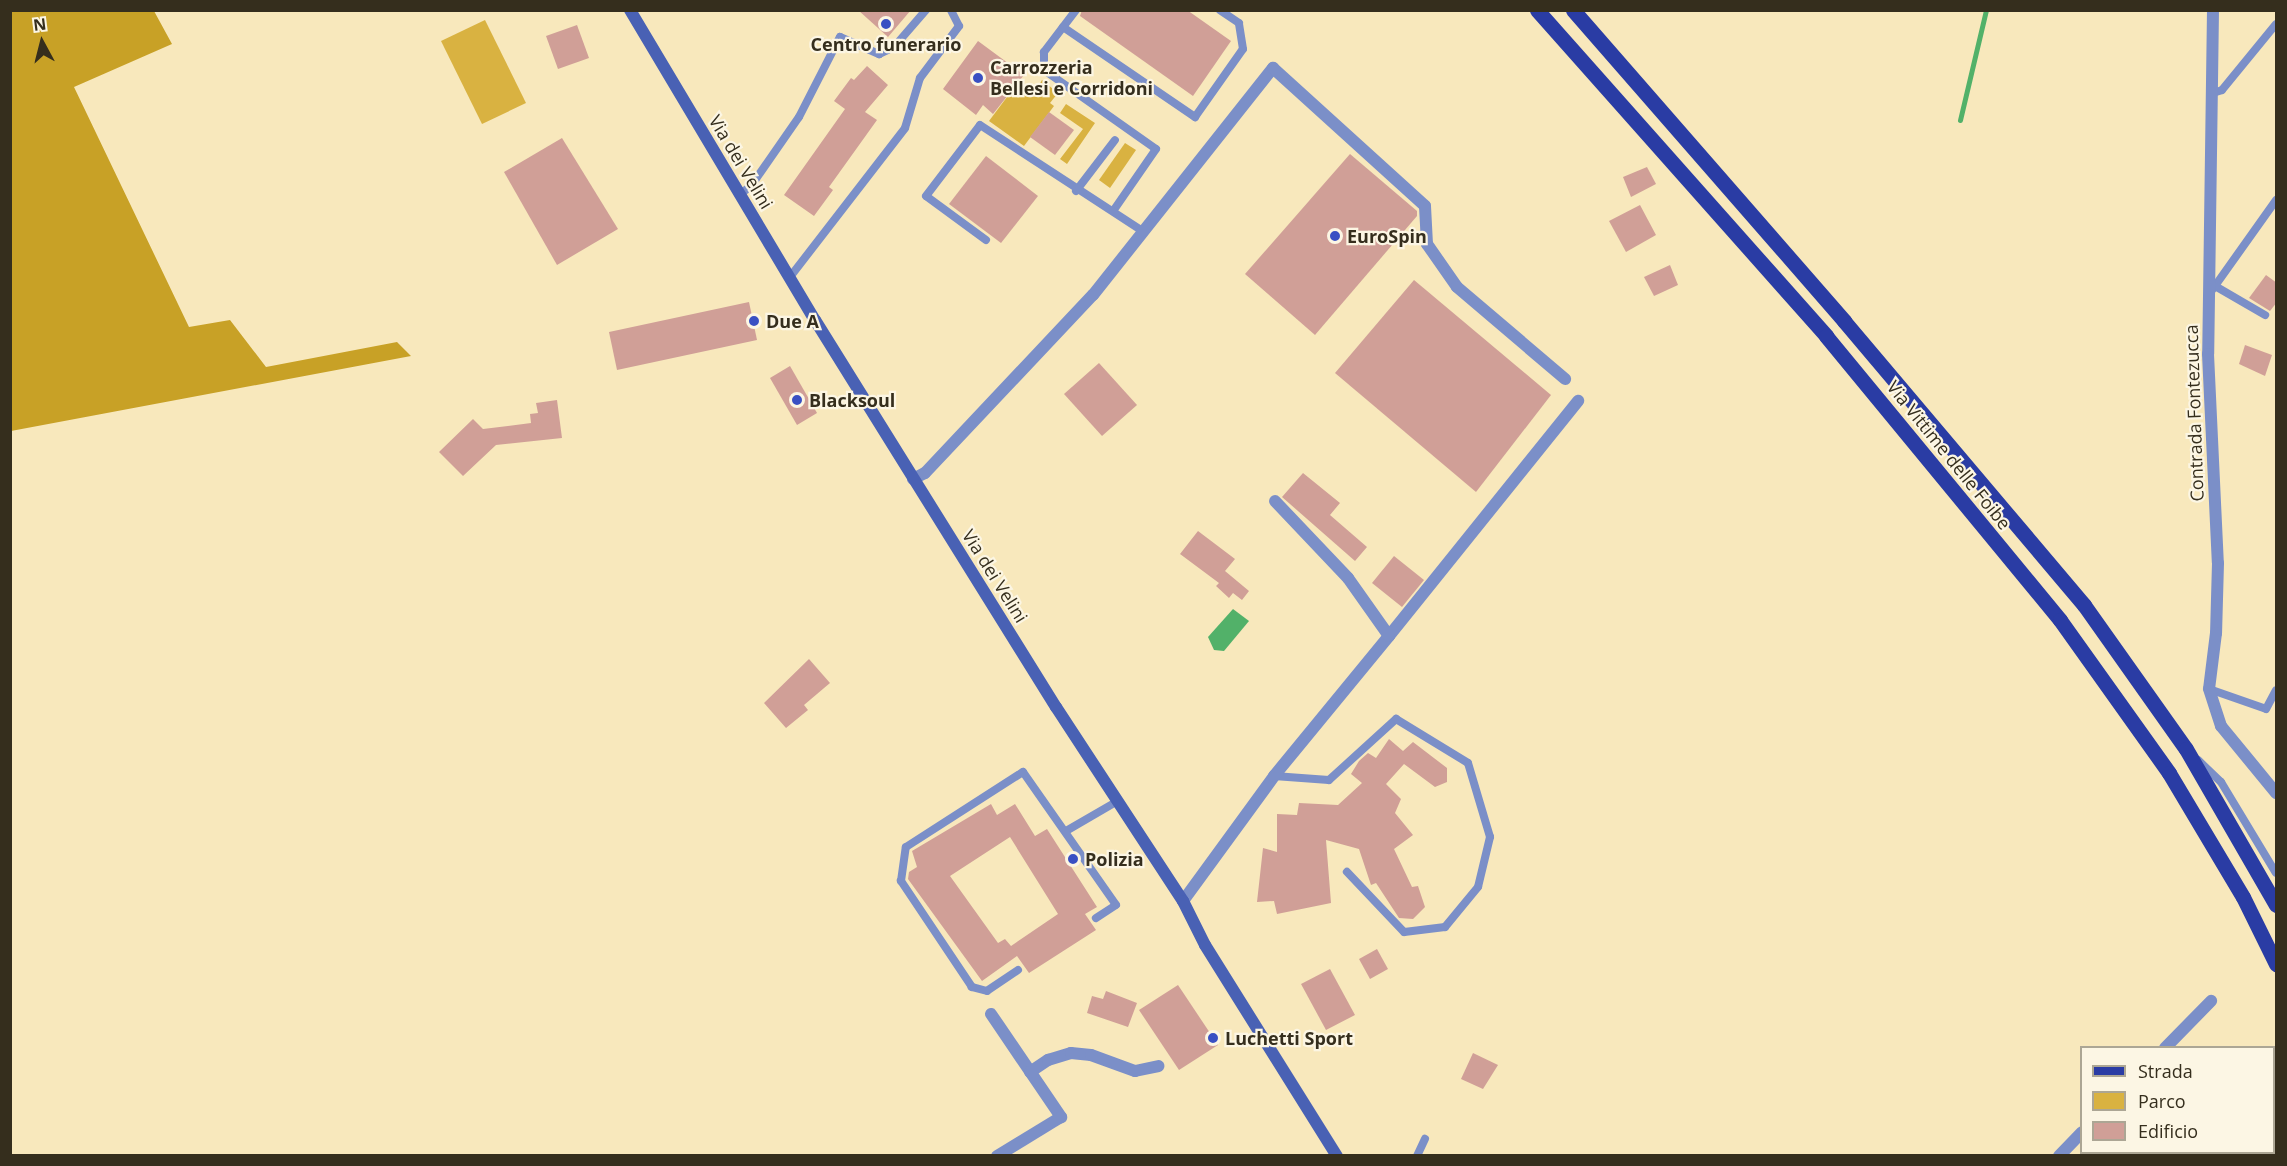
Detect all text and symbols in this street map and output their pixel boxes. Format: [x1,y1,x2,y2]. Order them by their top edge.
north arrow [12,12,72,72]
text: N [32,12,48,36]
marker: Centro funerario [879,17,893,31]
place label: Centro funerario [811,33,961,55]
place label: Carrozzeria Bellesi e Corridoni [990,57,1153,100]
marker: Carrozzeria Bellesi e Corridoni [971,71,985,85]
street label: Via dei Velini [704,111,778,213]
place label: EuroSpin [1347,225,1427,247]
marker: EuroSpin [1328,229,1342,243]
place label: Due A [766,310,819,332]
marker: Due A [747,314,761,328]
street label: Contrada Fontezucca [2180,324,2208,502]
street label: Via Vittime delle Foibe [1882,376,2016,534]
place label: Blacksoul [809,389,895,411]
marker: Blacksoul [790,393,804,407]
street label: Via dei Velini [958,525,1032,627]
place label: Polizia [1085,848,1144,870]
marker: Polizia [1066,852,1080,866]
place label: Luchetti Sport [1225,1027,1353,1049]
marker: Luchetti Sport [1206,1031,1220,1045]
legend [2080,1046,2275,1154]
text: Strada [2138,1059,2193,1083]
text: Parco [2138,1089,2186,1113]
text: Edificio [2138,1119,2198,1143]

